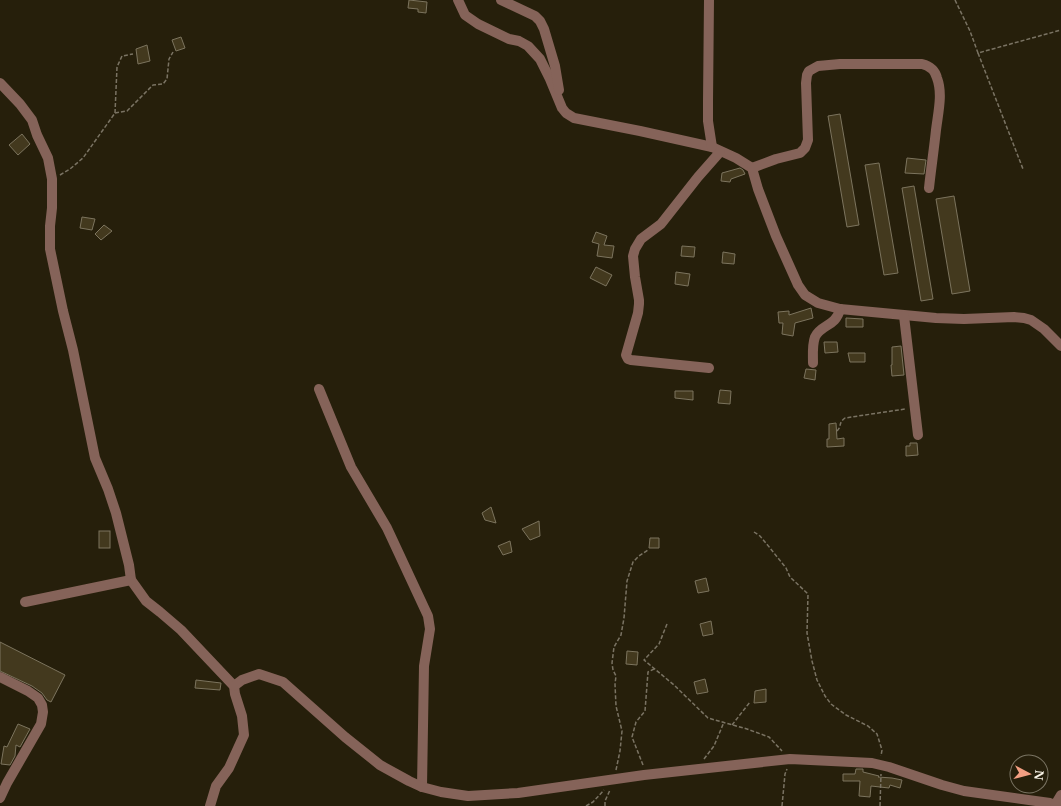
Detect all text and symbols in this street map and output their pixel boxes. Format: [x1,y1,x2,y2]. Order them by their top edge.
north arrow [1009,754,1049,794]
text: N [1031,769,1047,782]

